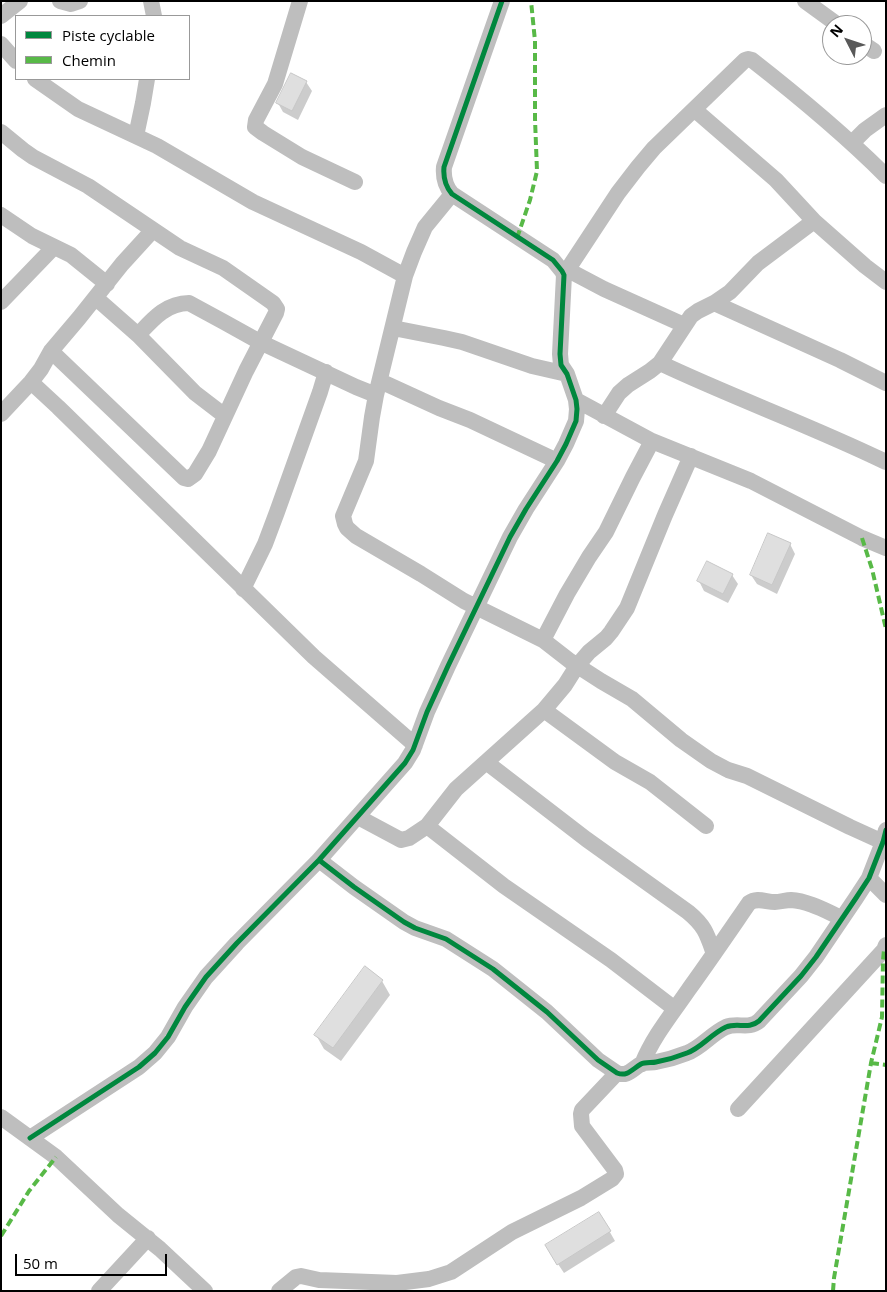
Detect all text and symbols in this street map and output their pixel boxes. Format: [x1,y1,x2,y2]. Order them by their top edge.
legend [15,15,190,80]
north arrow [822,15,872,65]
text: N [825,20,847,41]
text: Piste cyclable [62,25,155,45]
text: Chemin [62,50,116,70]
scale bar [18,1244,170,1276]
text: 50 m [23,1253,58,1273]

